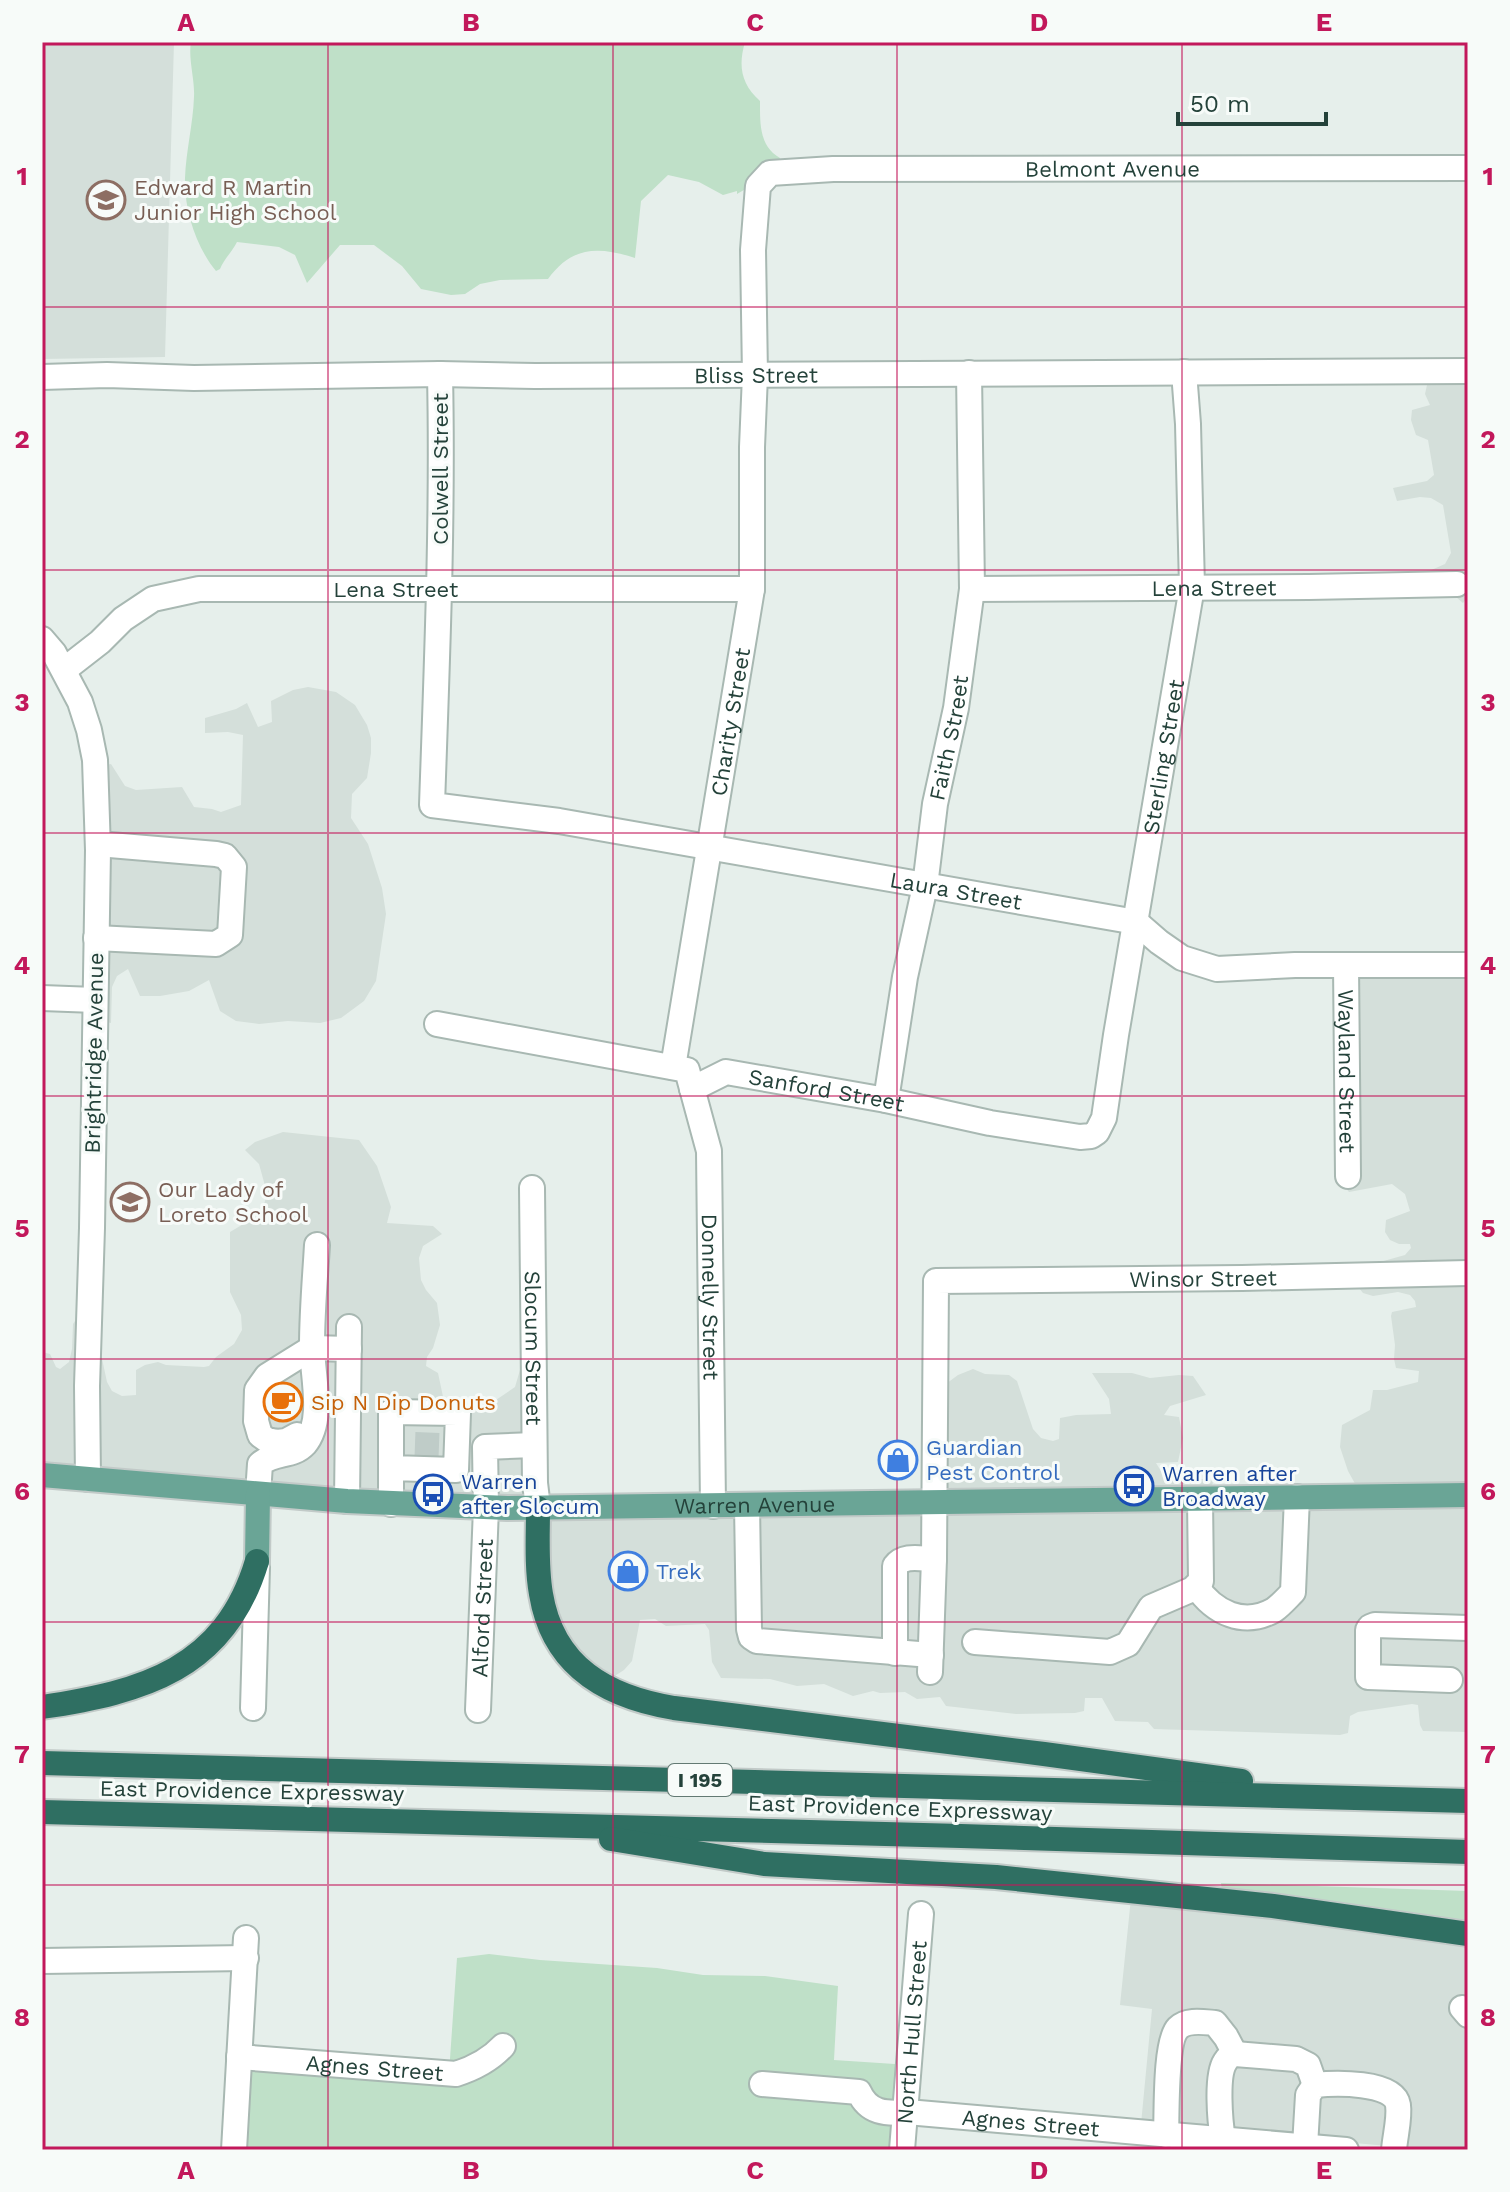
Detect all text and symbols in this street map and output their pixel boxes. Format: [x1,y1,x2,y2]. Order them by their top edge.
text: A [177,7,195,37]
text: B [462,7,480,37]
text: C [746,7,764,37]
text: D [1030,7,1048,37]
text: E [1316,7,1332,37]
scale bar [1178,76,1326,126]
text: 50 m [1190,90,1250,118]
street label: Belmont Avenue [1025,156,1200,181]
text: 1 [16,161,28,191]
text: 1 [1482,161,1494,191]
place label: Edward R Martin Junior High School [134,175,337,225]
school or university icon: Edward R Martin Junior High School [85,179,127,221]
street label: Bliss Street [694,362,818,388]
street label: Colwell Street [428,393,453,545]
text: 2 [14,424,30,454]
text: 2 [1480,424,1496,454]
street label: Lena Street [1151,575,1277,600]
street label: Lena Street [333,577,458,602]
street label: Charity Street [706,646,755,798]
street label: Faith Street [924,674,973,803]
street label: Sterling Street [1138,677,1189,836]
text: 3 [14,687,30,717]
text: 3 [1480,687,1496,717]
street label: Laura Street [888,867,1024,914]
text: 4 [14,950,31,980]
text: 4 [1480,950,1497,980]
street label: Brightridge Avenue [80,952,108,1154]
street label: Wayland Street [1334,989,1360,1153]
street label: Sanford Street [747,1064,907,1116]
place label: Our Lady of Loreto School [158,1177,308,1227]
school or university icon: Our Lady of Loreto School [109,1181,151,1223]
text: 5 [14,1213,30,1243]
street label: Donnelly Street [697,1213,724,1380]
text: 5 [1480,1213,1496,1243]
street label: Winsor Street [1129,1265,1277,1292]
street label: Slocum Street [520,1271,547,1425]
cafe icon: Sip N Dip Donuts [262,1381,304,1423]
place label: Sip N Dip Donuts [311,1390,496,1415]
place label: Guardian Pest Control [926,1435,1060,1485]
shop icon: Guardian Pest Control [877,1439,919,1481]
place label: Warren after Broadway [1162,1461,1297,1511]
bus stop icon: Warren after Broadway [1113,1465,1155,1507]
place label: Warren after Slocum [461,1469,600,1519]
bus stop icon: Warren after Slocum [412,1473,454,1515]
text: 6 [14,1476,30,1506]
text: 6 [1480,1476,1496,1506]
street label: Warren Avenue [674,1491,835,1518]
street label: Alford Street [467,1538,497,1678]
shop icon: Trek [607,1550,649,1592]
place label: Trek [656,1559,702,1584]
text: 7 [14,1739,30,1769]
text: 7 [1480,1739,1496,1769]
road number: I 195 [668,1764,732,1796]
street label: East Providence Expressway [99,1776,405,1806]
street label: East Providence Expressway [747,1790,1053,1826]
street label: North Hull Street [892,1940,931,2125]
text: 8 [14,2002,30,2032]
text: 8 [1480,2002,1496,2032]
street label: Agnes Street [305,2050,444,2085]
street label: Agnes Street [961,2104,1100,2141]
text: A [177,2155,195,2185]
text: B [462,2155,480,2185]
text: C [746,2155,764,2185]
text: D [1030,2155,1048,2185]
text: E [1316,2155,1332,2185]

